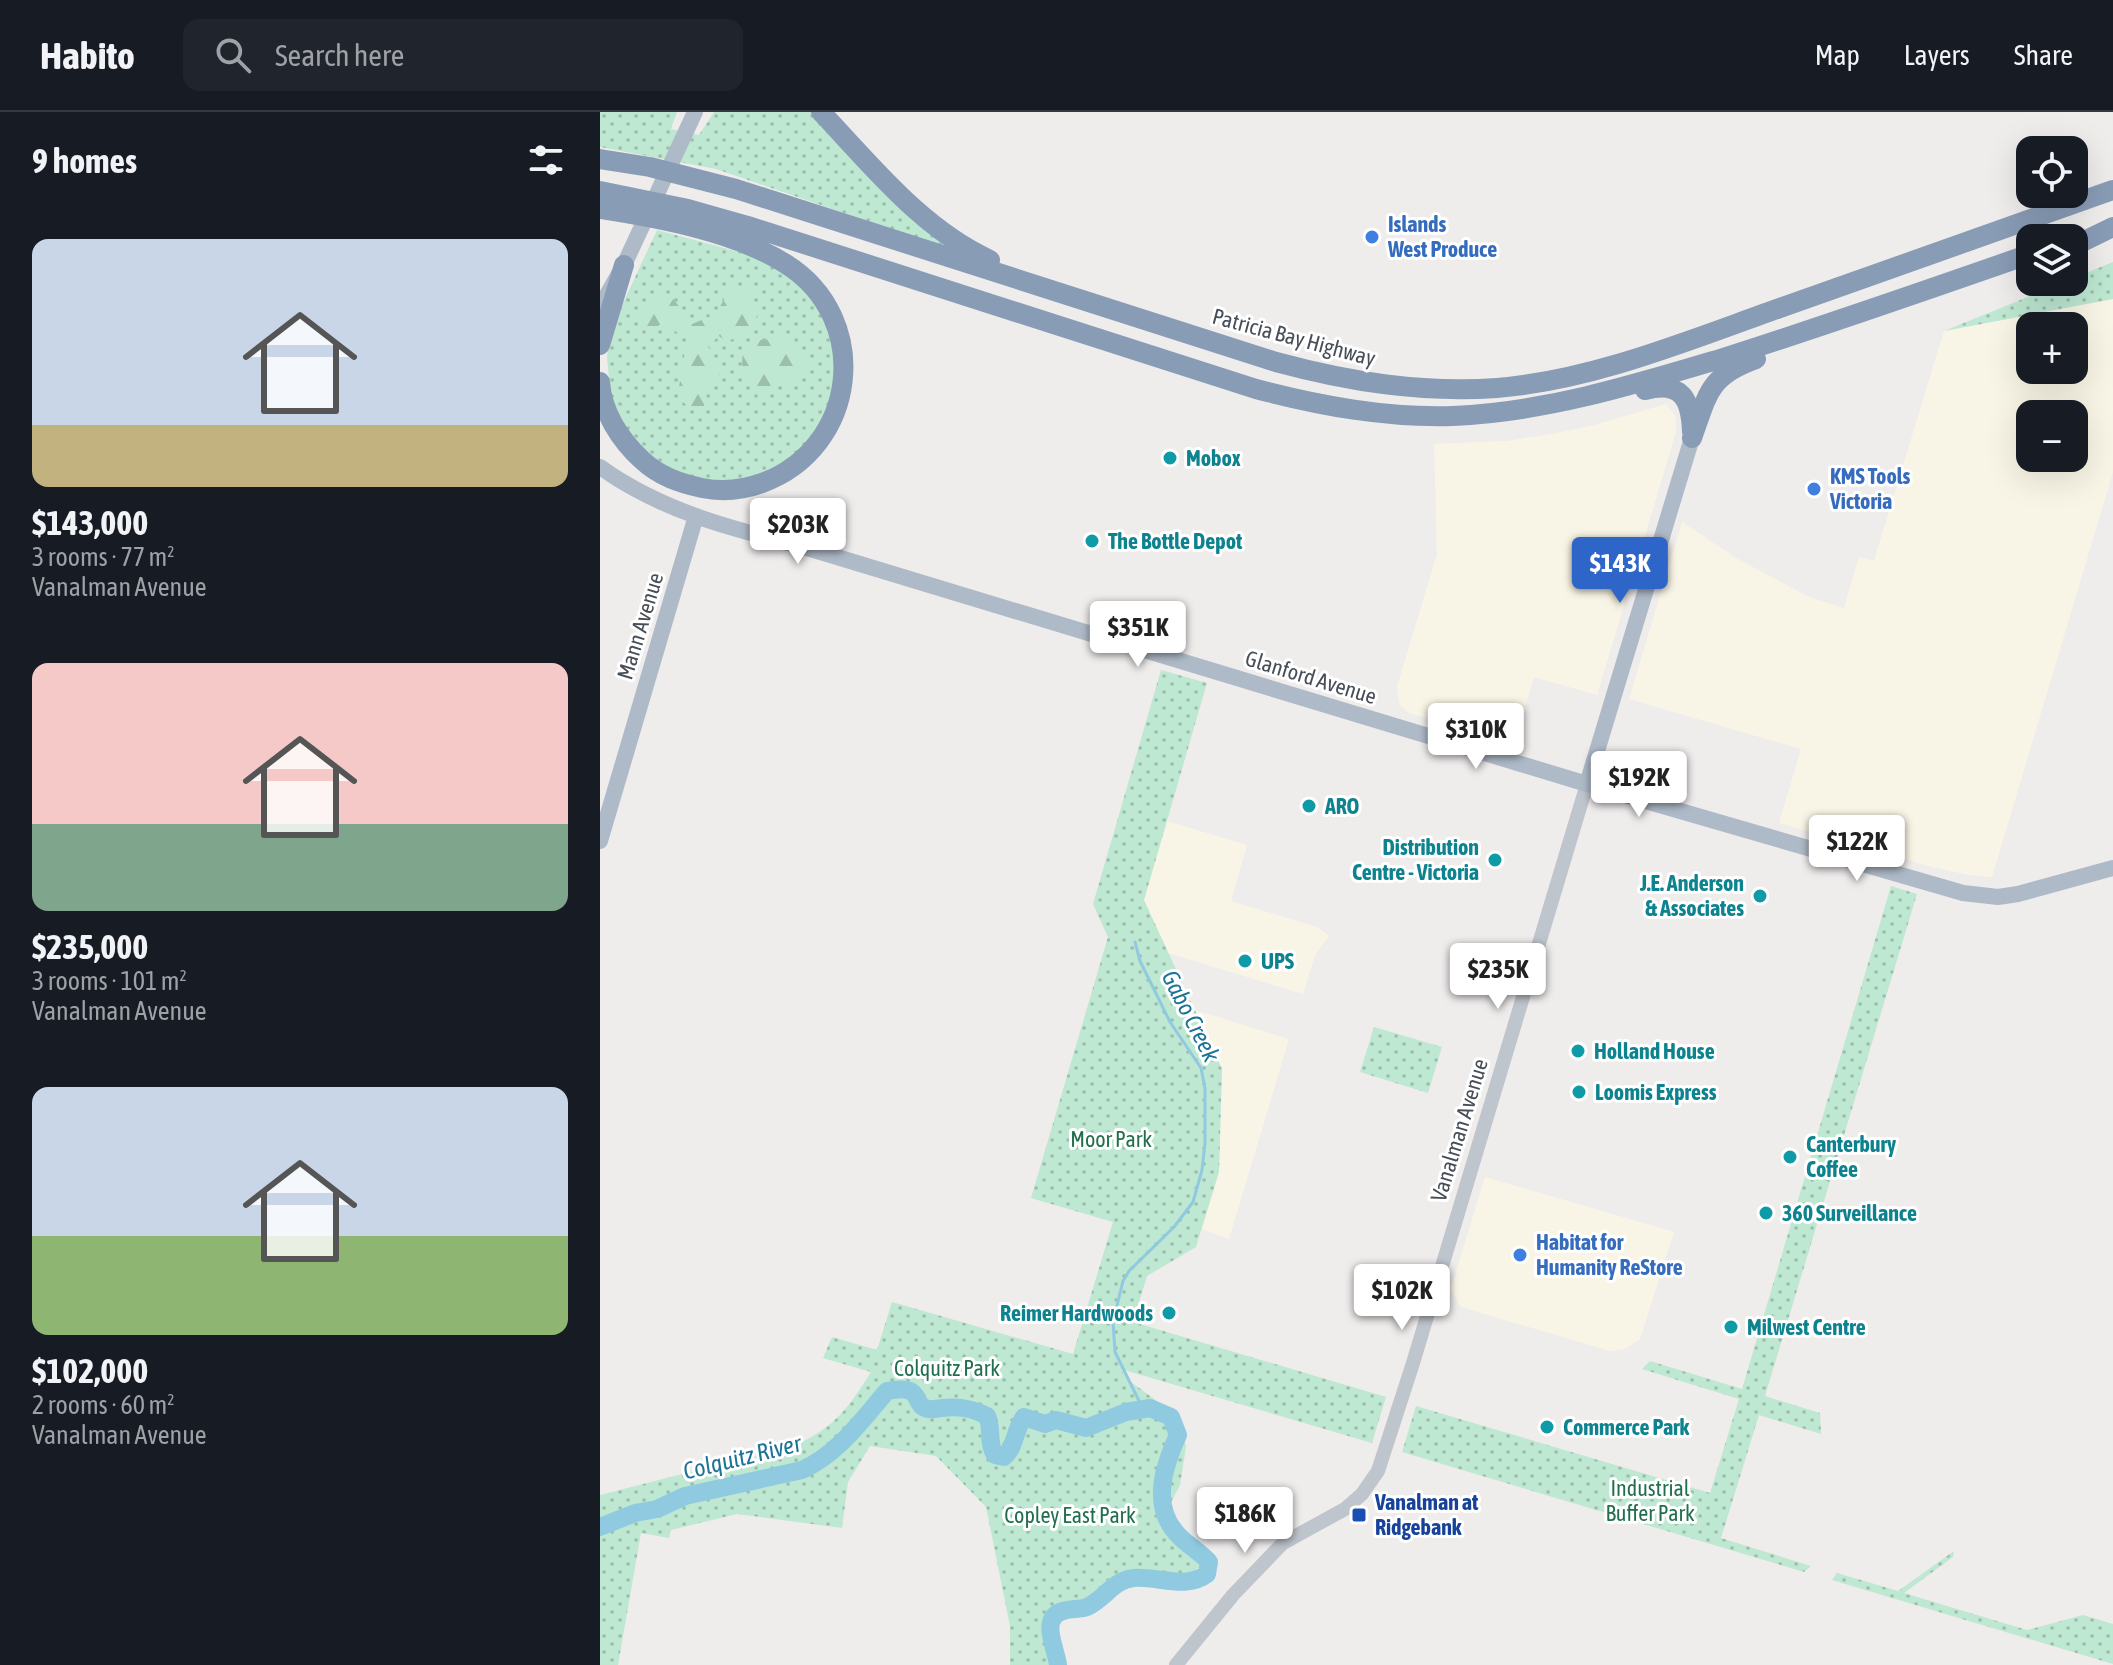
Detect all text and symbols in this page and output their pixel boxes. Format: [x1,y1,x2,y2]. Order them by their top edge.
search box [183,19,743,91]
icon: search [211,33,255,77]
text: Habito [40,34,135,77]
text: Search here [275,38,404,72]
text: Map [1815,39,1860,71]
text: Layers [1904,39,1970,71]
text: Share [2014,39,2073,71]
map controls [2016,136,2088,472]
button: locate [2016,136,2088,208]
icon: filters [524,138,568,182]
text: 9 homes [32,141,137,180]
place label: Islands West Produce [1387,211,1497,262]
button: layers [2016,224,2088,296]
marker: Islands West Produce [1363,228,1381,246]
icon: home [228,291,372,435]
street label: Patricia Bay Highway [1210,303,1378,371]
button: + [2016,312,2088,384]
button: − [2016,400,2088,472]
place label: Mobox [1186,445,1241,471]
marker: Mobox [1161,449,1179,467]
place label: KMS Tools Victoria [1829,463,1911,514]
marker: KMS Tools Victoria [1805,480,1823,498]
pin: $203K [742,498,854,566]
text: $143,000 [32,503,148,542]
text: $203K [768,509,828,539]
place label: The Bottle Depot [1108,528,1243,554]
marker: The Bottle Depot [1083,532,1101,550]
pin: $143K [1564,537,1676,605]
text: 3 rooms · 77 m² [32,542,174,572]
text: $143K [1590,548,1650,578]
street label: Mann Avenue [611,569,669,683]
text: Vanalman Avenue [32,572,207,602]
pin: $351K [1082,601,1194,669]
text: $351K [1108,612,1168,642]
street label: Glanford Avenue [1242,645,1380,709]
pin: $310K [1420,703,1532,771]
text: $310K [1446,714,1506,744]
icon: home [228,715,372,859]
pin: $192K [1583,751,1695,819]
text: $192K [1609,762,1669,792]
place label: ARO [1324,793,1360,819]
marker: ARO [1300,797,1318,815]
pin: $122K [1801,815,1913,883]
text: $122K [1827,826,1887,856]
place label: Distribution Centre - Victoria [1352,834,1479,885]
marker: Distribution Centre - Victoria [1486,851,1504,869]
place label: J.E. Anderson & Associates [1639,870,1744,921]
marker: J.E. Anderson & Associates [1751,887,1769,905]
text: $235,000 [32,927,148,966]
pin: $235K [1442,943,1554,1011]
place label: UPS [1261,948,1294,974]
marker: UPS [1236,952,1254,970]
text: $235K [1468,954,1528,984]
text: 3 rooms · 101 m² [32,966,187,996]
water label: Gabo Creek [1157,966,1226,1067]
text: Vanalman Avenue [32,996,207,1026]
place label: Holland House [1594,1038,1715,1064]
marker: Holland House [1569,1042,1587,1060]
street label: Vanalman Avenue [1425,1056,1493,1204]
place label: Loomis Express [1595,1079,1717,1105]
marker: Loomis Express [1570,1083,1588,1101]
park label: Moor Park [1070,1126,1152,1152]
place label: Canterbury Coffee [1806,1131,1896,1182]
icon: home [228,1139,372,1283]
marker: Canterbury Coffee [1781,1148,1799,1166]
place label: 360 Surveillance [1782,1200,1917,1226]
marker: 360 Surveillance [1757,1204,1775,1222]
place label: Habitat for Humanity ReStore [1536,1229,1683,1280]
marker: Habitat for Humanity ReStore [1511,1246,1529,1264]
pin: $102K [1346,1264,1458,1332]
text: $102K [1372,1275,1432,1305]
place label: Reimer Hardwoods [1000,1300,1153,1326]
marker: Reimer Hardwoods [1160,1304,1178,1322]
place label: Milwest Centre [1747,1314,1866,1340]
marker: Milwest Centre [1722,1318,1740,1336]
text: $102,000 [32,1351,148,1390]
park label: Colquitz Park [894,1355,1000,1381]
text: 2 rooms · 60 m² [32,1390,174,1420]
place label: Commerce Park [1563,1414,1690,1440]
marker: Commerce Park [1538,1418,1556,1436]
text: Vanalman Avenue [32,1420,207,1450]
water label: Colquitz River [680,1429,805,1485]
park label: Industrial Buffer Park [1605,1475,1695,1526]
pin: $186K [1189,1487,1301,1555]
place label: Vanalman at Ridgebank [1374,1489,1479,1540]
text: $186K [1215,1498,1275,1528]
park label: Copley East Park [1004,1502,1136,1528]
marker: Vanalman at Ridgebank [1350,1506,1368,1524]

